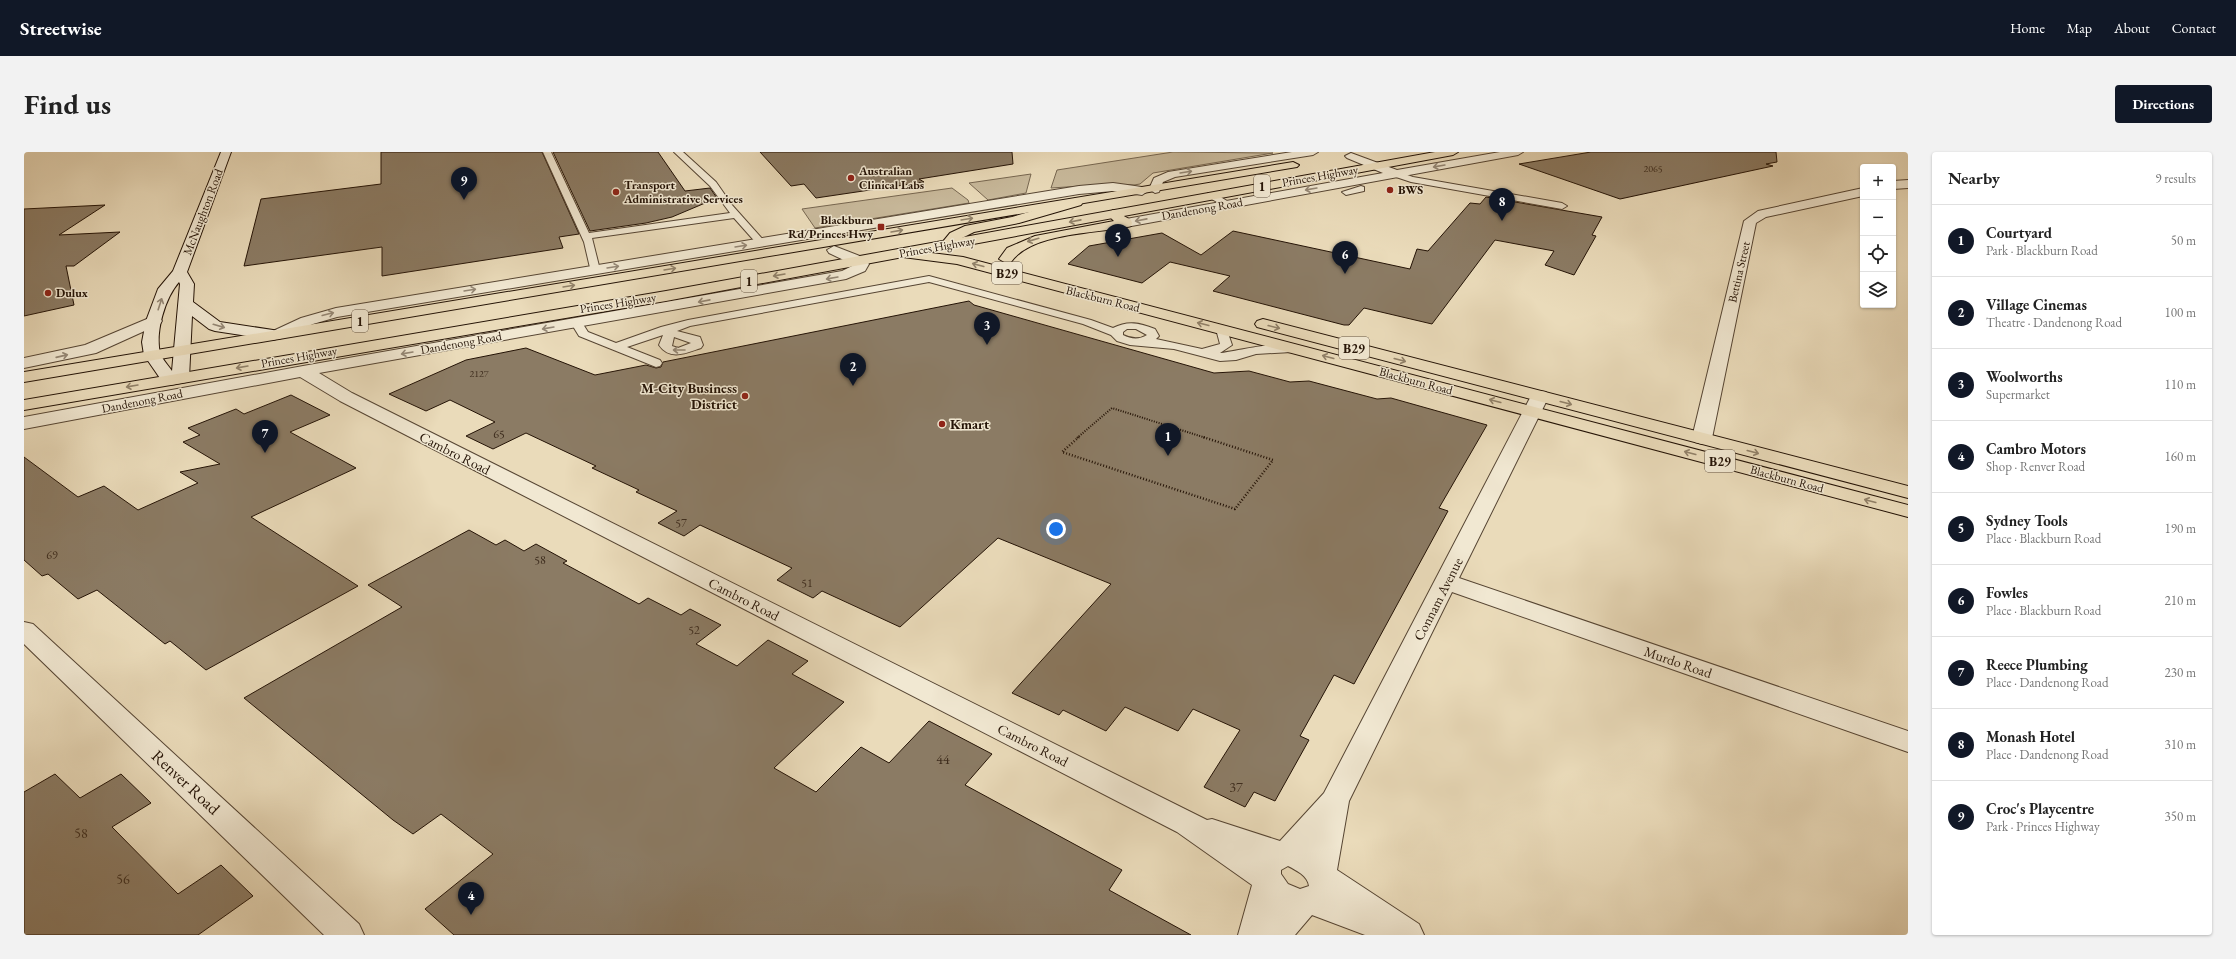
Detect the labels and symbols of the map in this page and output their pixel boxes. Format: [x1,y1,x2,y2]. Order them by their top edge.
street label: Princes Highway [1281,161,1360,191]
house number: 2065 [1643,162,1663,175]
place label: Australian Clinical Labs [858,163,924,193]
one-way arrow [1433,163,1446,171]
street label: McNaughton Road [179,166,227,257]
pin: 9 [451,167,477,200]
one-way arrow [1179,168,1192,176]
marker: Australian Clinical Labs [846,173,856,183]
road number: 1 [1254,175,1270,197]
place label: Transport Administrative Services [623,177,743,207]
place label: BWS [1398,182,1423,198]
one-way arrow [1305,185,1318,193]
marker: BWS [1385,185,1395,195]
marker: Transport Administrative Services [611,187,621,197]
pin: 8 [1489,188,1515,221]
street label: Dandenong Road [1160,194,1245,224]
place label: Blackburn Rd/Princes Hwy [788,212,873,242]
one-way arrow [960,215,973,223]
one-way arrow [1135,216,1148,224]
one-way arrow [1069,218,1082,226]
marker: Blackburn Rd/Princes Hwy [876,222,886,232]
pin: 5 [1105,224,1131,257]
one-way arrow [890,227,903,235]
street label: Princes Highway [898,232,977,262]
one-way arrow [1027,237,1040,244]
street label: Bettina Street [1724,240,1754,304]
pin: 6 [1332,241,1358,274]
one-way arrow [734,242,747,250]
one-way arrow [972,261,985,269]
road number: B29 [992,262,1022,284]
one-way arrow [606,263,619,271]
one-way arrow [663,265,676,273]
road number: 1 [741,270,757,292]
one-way arrow [772,272,785,280]
one-way arrow [826,274,839,282]
one-way arrow [562,282,575,290]
street label: Blackburn Road [1064,282,1143,316]
place label: Dulux [56,285,88,301]
one-way arrow [464,286,477,294]
marker: Dulux [43,288,53,298]
street label: Princes Highway [579,289,658,317]
one-way arrow [698,297,711,305]
one-way arrow [157,298,165,310]
one-way arrow [322,310,335,318]
road number: 1 [352,310,368,332]
pin: 3 [974,312,1000,345]
one-way arrow [1196,320,1209,328]
one-way arrow [212,323,225,330]
one-way arrow [542,324,555,332]
one-way arrow [1267,324,1280,332]
street label: Dandenong Road [419,328,504,358]
road number: B29 [1339,337,1369,359]
street label: Princes Highway [260,342,339,372]
one-way arrow [673,346,686,354]
one-way arrow [400,349,413,357]
one-way arrow [56,351,69,359]
pin: 2 [840,353,866,386]
one-way arrow [1322,353,1335,361]
one-way arrow [1393,357,1406,364]
one-way arrow [236,363,249,371]
street label: Blackburn Road [1377,363,1455,399]
house number: 2127 [469,367,489,380]
place label: M-City Business District [641,379,738,413]
one-way arrow [126,383,139,391]
street label: Dandenong Road [100,385,185,417]
marker: M-City Business District [740,391,750,401]
one-way arrow [1488,397,1501,405]
one-way arrow [1560,400,1573,408]
place label: Kmart [950,415,990,433]
marker: Kmart [937,419,947,429]
pin: 7 [252,420,278,453]
pin: 1 [1155,423,1181,456]
house number: 65 [493,426,505,442]
street label: Cambro Road [416,427,494,479]
one-way arrow [1746,448,1759,456]
one-way arrow [1684,449,1697,456]
road number: B29 [1705,450,1735,472]
street label: Blackburn Road [1748,461,1826,497]
one-way arrow [1864,497,1877,504]
house number: 57 [675,515,687,531]
your location [1046,519,1066,539]
house number: 69 [46,547,58,563]
house number: 58 [534,552,546,568]
street label: Connam Avenue [1409,554,1467,644]
street label: Cambro Road [705,573,783,625]
house number: 51 [801,575,813,591]
house number: 52 [688,622,700,638]
street label: Murdo Road [1642,642,1715,682]
street label: Cambro Road [994,719,1072,771]
street label: Renver Road [147,745,225,820]
house number: 44 [936,750,950,768]
house number: 37 [1229,778,1243,796]
house number: 58 [74,824,88,842]
house number: 56 [116,870,130,888]
pin: 4 [458,882,484,915]

